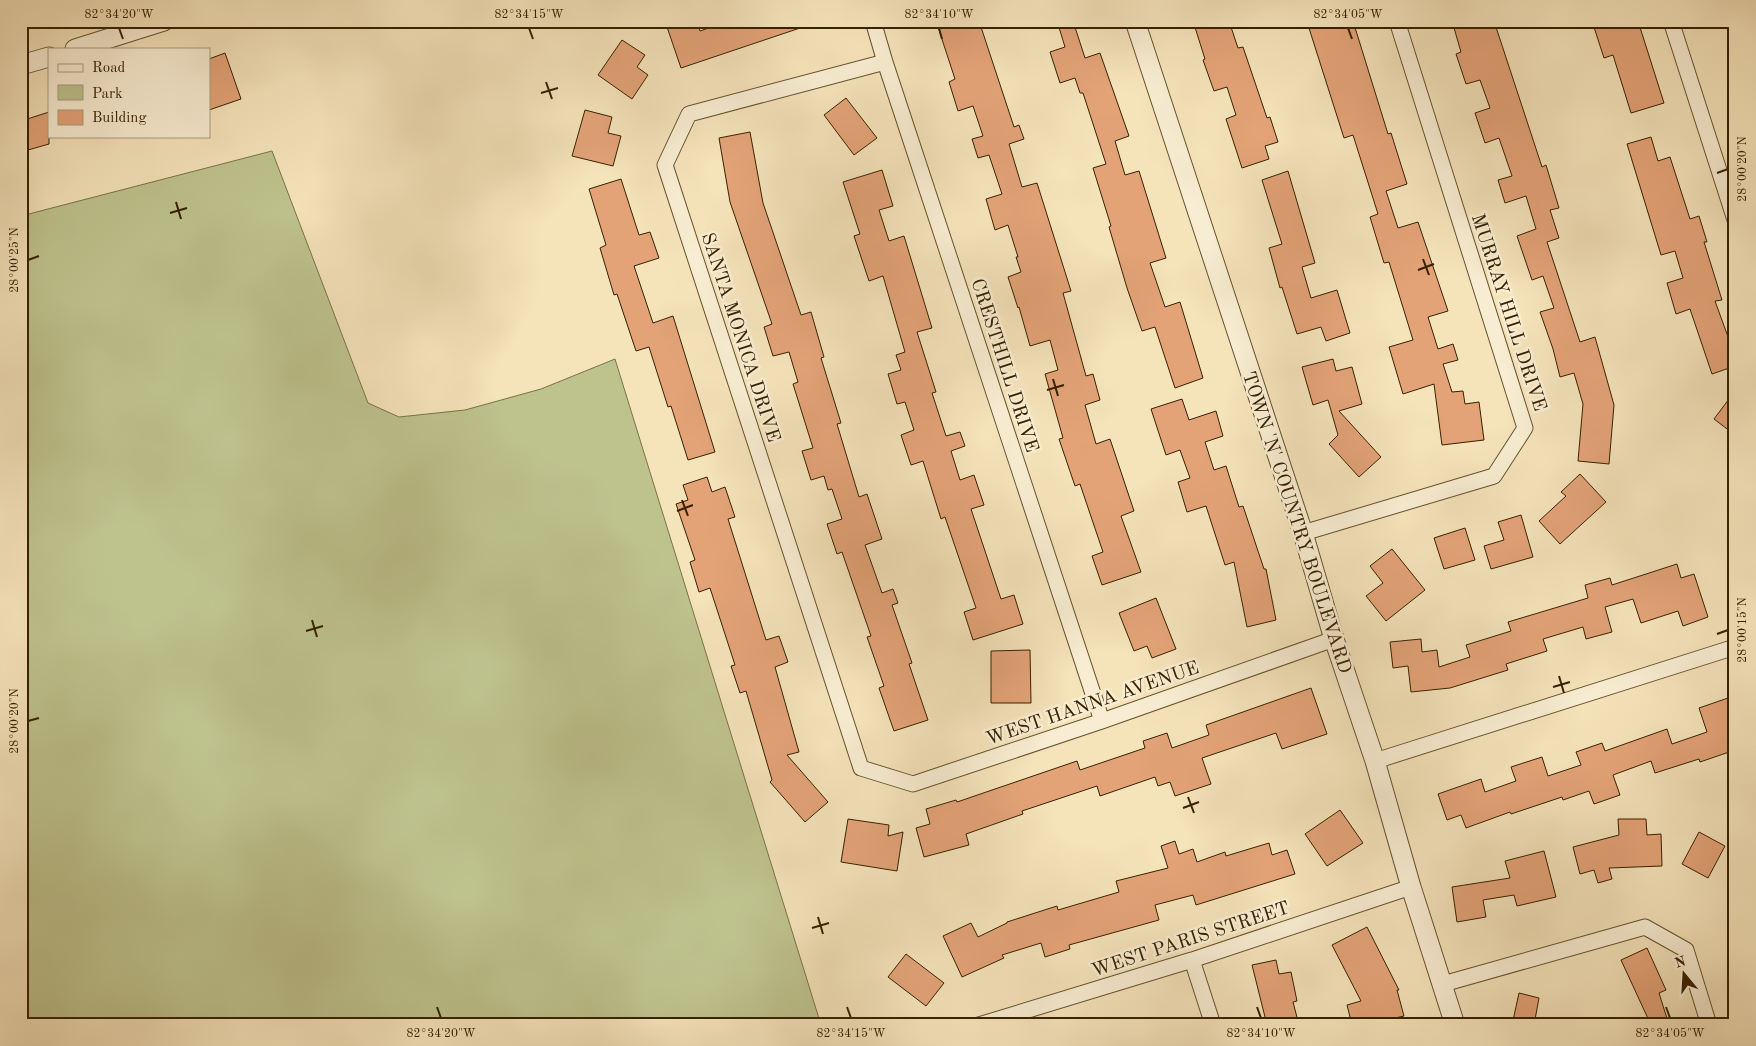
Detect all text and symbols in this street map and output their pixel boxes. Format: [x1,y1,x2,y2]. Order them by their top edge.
text: 82°34'15"W [494,8,564,21]
text: 82°34'05"W [1313,8,1383,21]
text: 82°34'20"W [84,9,154,21]
text: 82°34'10"W [904,9,974,21]
legend [48,48,210,138]
text: Road [92,61,126,76]
text: Park [92,87,123,102]
text: Building [92,111,147,126]
text: 28°00'20"N [1737,136,1749,202]
street label: MURRAY HILL DRIVE [1467,212,1549,414]
text: 28°00'25"N [8,227,21,293]
street label: SANTA MONICA DRIVE [697,231,782,445]
street label: CRESTHILL DRIVE [967,276,1041,455]
street label: TOWN 'N' COUNTRY BOULEVARD [1238,369,1354,676]
text: 28°00'15"N [1736,597,1749,663]
street label: WEST HANNA AVENUE [984,659,1202,750]
text: 28°00'20"N [9,688,21,754]
street label: WEST PARIS STREET [1089,899,1292,981]
north arrow [1658,948,1708,998]
text: N [1673,954,1688,971]
text: 82°34'15"W [816,1027,886,1040]
text: 82°34'05"W [1635,1027,1705,1040]
text: 82°34'20"W [406,1028,476,1040]
text: 82°34'10"W [1226,1028,1296,1040]

